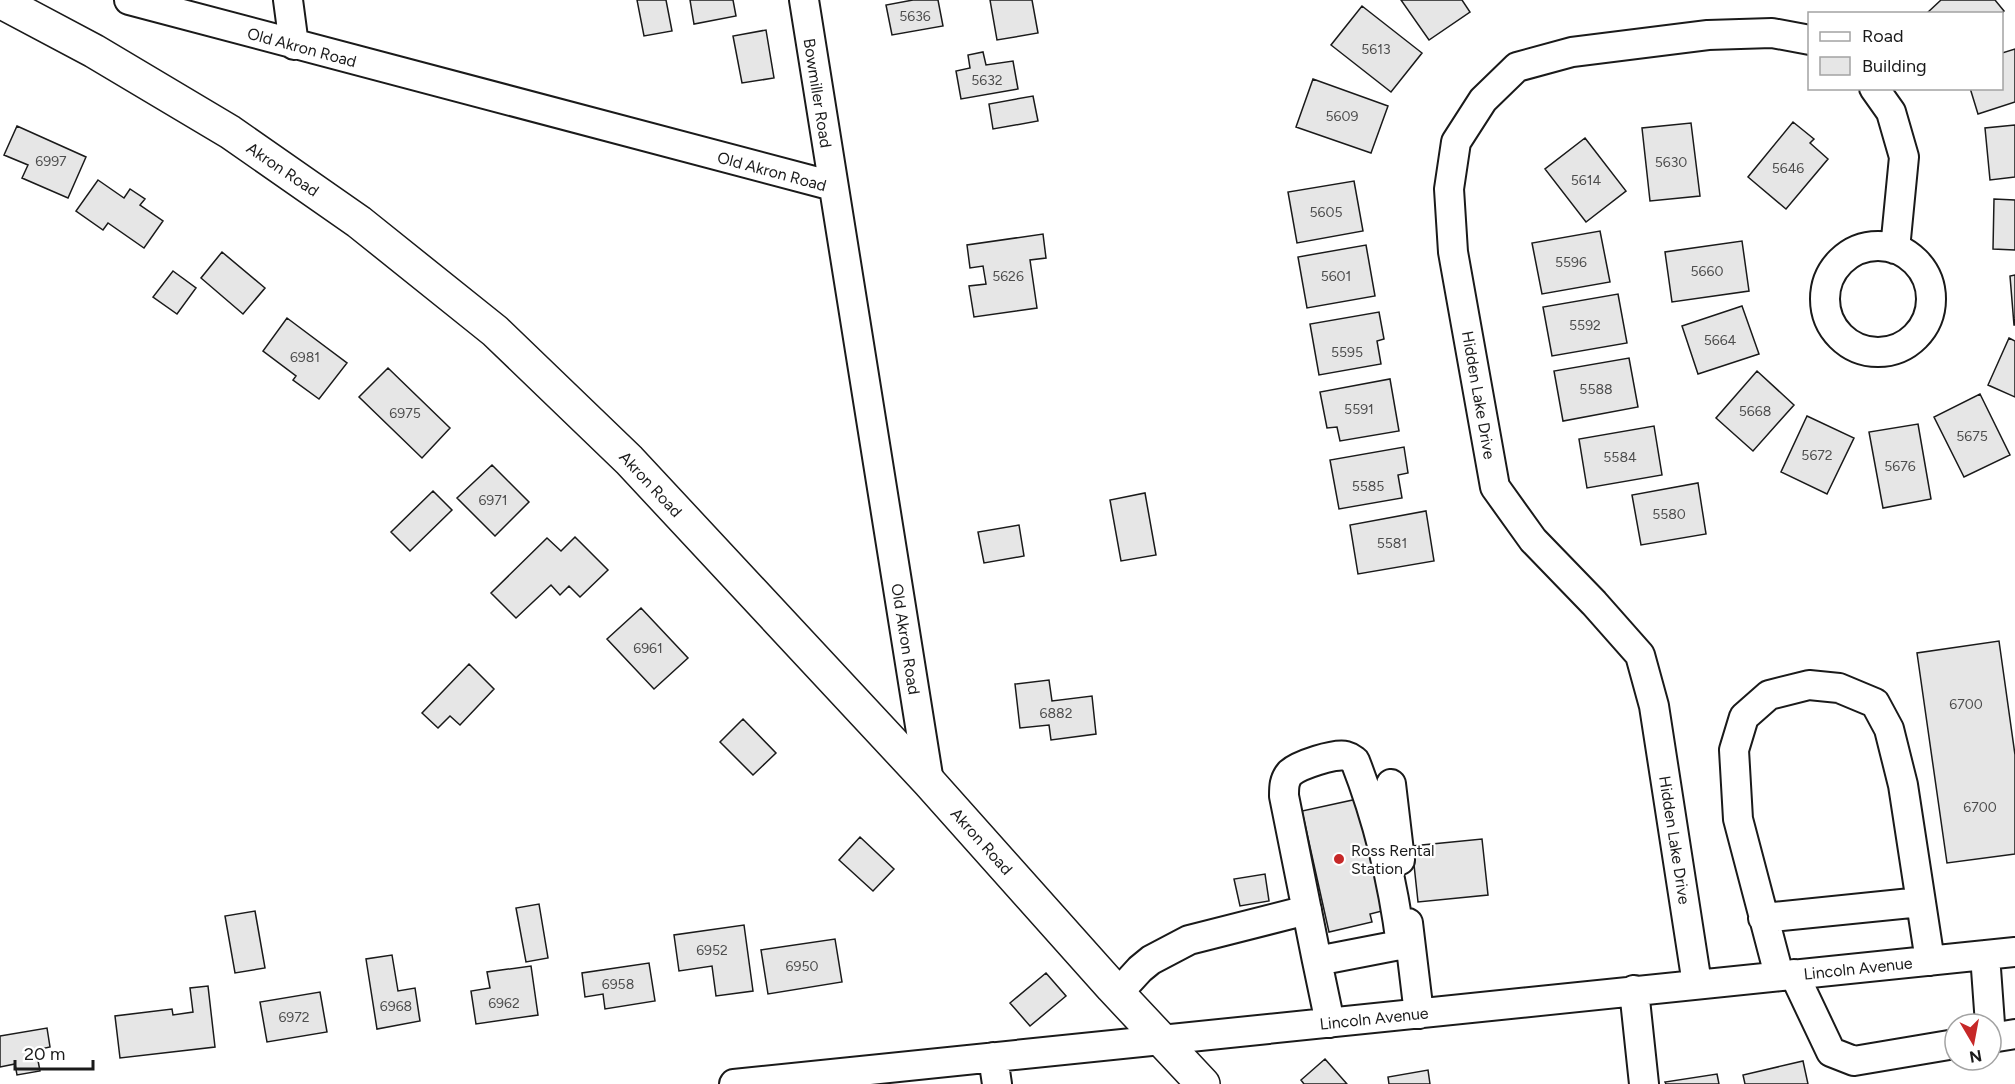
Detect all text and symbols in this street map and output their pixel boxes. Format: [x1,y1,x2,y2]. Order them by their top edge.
house number: 5636 [899,8,931,25]
legend [1808,12,2003,90]
street label: Old Akron Road [245,24,359,71]
text: Road [1862,25,1903,47]
street label: Bowmiller Road [799,37,836,149]
house number: 5613 [1361,41,1391,58]
text: Building [1862,55,1927,77]
house number: 5632 [971,72,1003,89]
house number: 5609 [1326,108,1359,125]
street label: Akron Road [243,138,322,200]
street label: Old Akron Road [715,148,829,195]
house number: 6997 [35,153,67,170]
house number: 5630 [1655,154,1687,171]
house number: 5646 [1772,160,1804,177]
house number: 5614 [1571,172,1602,189]
house number: 5605 [1310,204,1343,221]
house number: 5596 [1555,254,1587,271]
house number: 5660 [1691,263,1723,280]
house number: 5626 [992,268,1024,285]
house number: 5601 [1321,268,1351,285]
house number: 5592 [1569,317,1601,334]
street label: Hidden Lake Drive [1458,329,1499,461]
house number: 5664 [1704,332,1737,349]
house number: 5595 [1331,344,1363,361]
house number: 6981 [290,349,320,366]
house number: 5588 [1579,381,1613,398]
house number: 5591 [1344,401,1374,418]
house number: 5668 [1739,403,1771,420]
house number: 6975 [389,405,421,422]
house number: 5675 [1956,428,1988,445]
house number: 5672 [1801,447,1833,464]
street label: Akron Road [615,448,686,521]
house number: 5584 [1603,449,1637,466]
house number: 5676 [1884,458,1916,475]
house number: 5585 [1352,478,1384,495]
house number: 6971 [478,492,508,509]
house number: 5580 [1652,506,1686,523]
house number: 5581 [1377,535,1407,552]
street label: Old Akron Road [887,582,924,696]
house number: 6961 [633,640,663,657]
house number: 6700 [1949,696,1983,713]
house number: 6882 [1040,705,1072,722]
street label: Hidden Lake Drive [1655,774,1694,906]
house number: 6700 [1963,799,1997,816]
street label: Akron Road [947,804,1016,879]
place label: Ross Rental Station [1351,841,1435,878]
marker: Ross Rental Station [1332,852,1346,866]
house number: 6952 [696,942,728,959]
street label: Lincoln Avenue [1803,953,1914,984]
house number: 6950 [786,958,818,975]
house number: 6958 [602,976,634,993]
house number: 6962 [488,995,520,1012]
house number: 6968 [380,998,412,1015]
street label: Lincoln Avenue [1319,1003,1430,1034]
house number: 6972 [278,1009,310,1026]
north arrow [1943,1012,2003,1072]
scale bar [15,1033,93,1071]
text: 20 m [24,1043,65,1065]
text: N [1968,1046,1983,1067]

